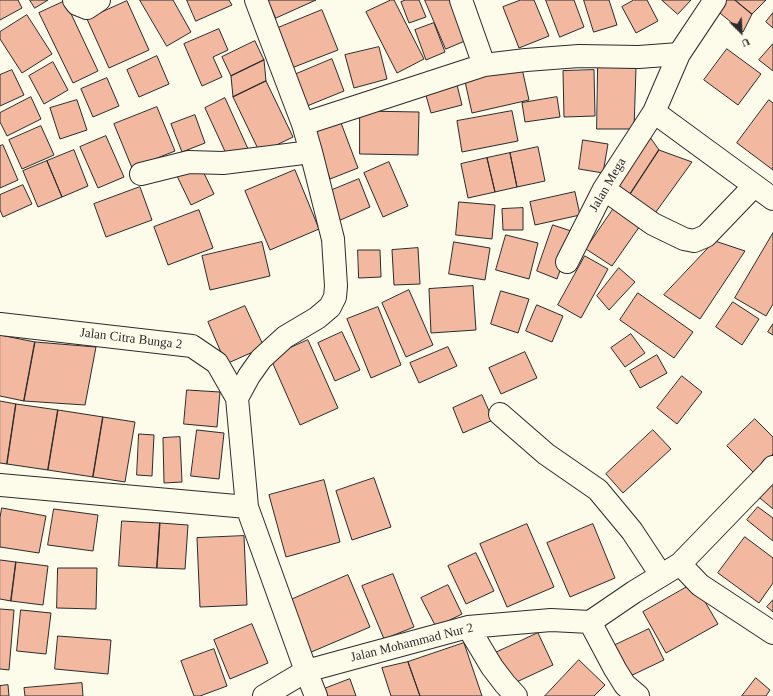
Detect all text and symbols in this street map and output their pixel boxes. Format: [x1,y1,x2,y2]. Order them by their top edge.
north arrow [721,12,761,52]
text: U [740,36,752,50]
street label: Jalan Mega [586,155,630,215]
street label: Jalan Citra Bunga 2 [79,325,183,353]
street label: Jalan Mohammad Nur 2 [349,620,475,666]

